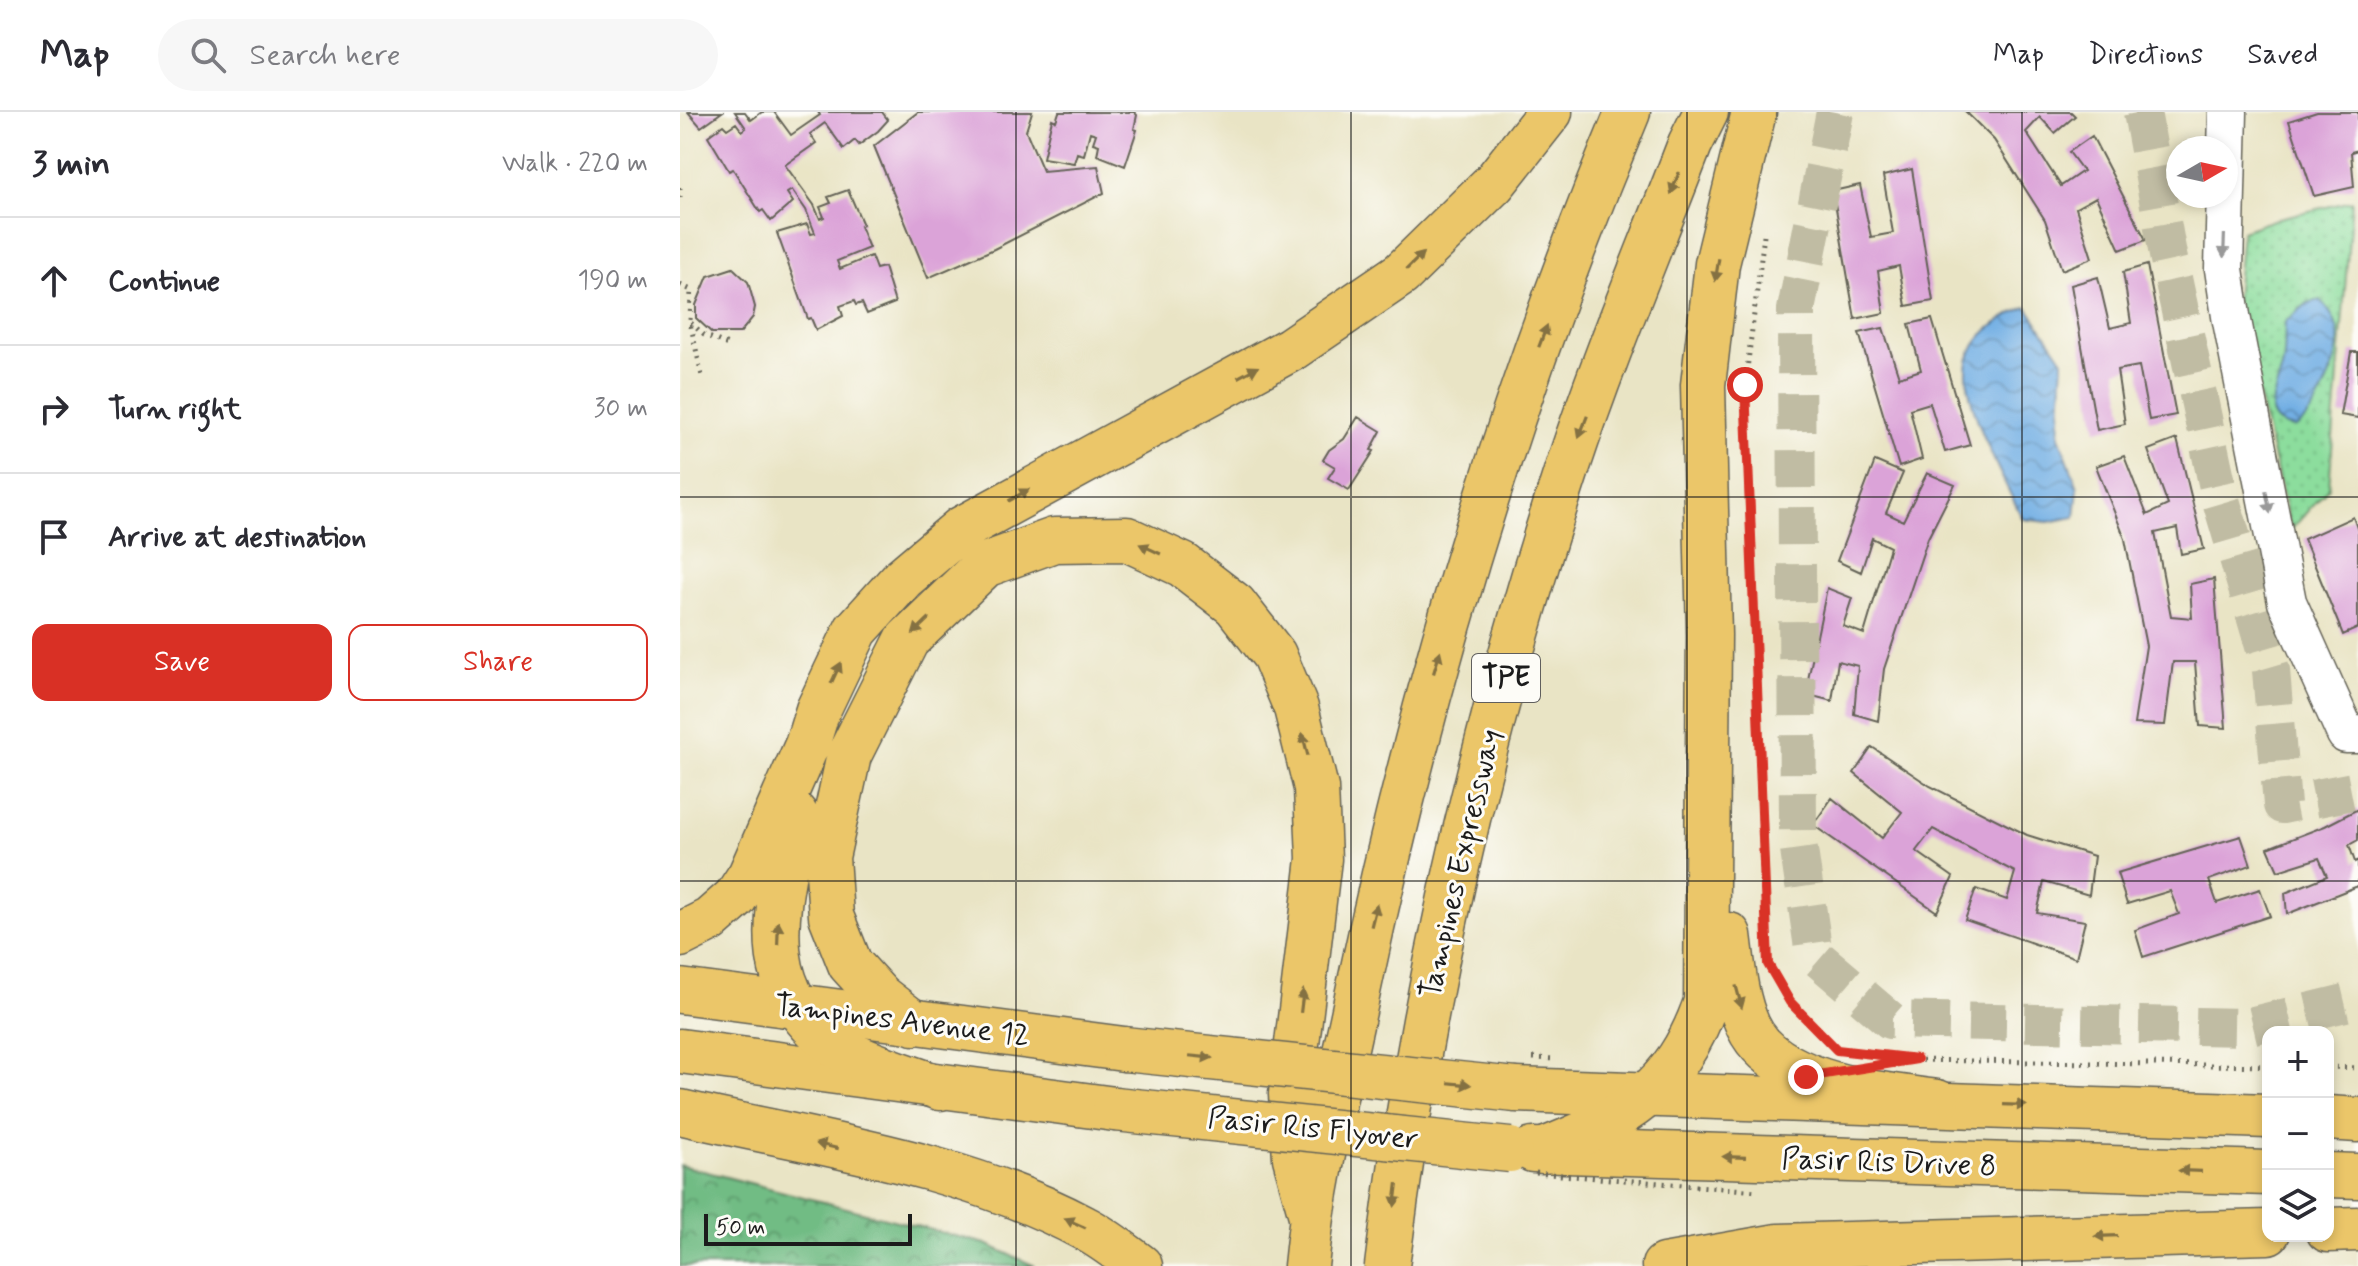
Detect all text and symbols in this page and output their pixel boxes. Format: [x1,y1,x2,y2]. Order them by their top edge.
search box [158,19,718,91]
text: Map [40,31,110,80]
icon: search [186,33,230,77]
text: Search here [250,36,401,75]
text: Map [1993,37,2044,74]
text: Directions [2088,37,2203,74]
text: Saved [2247,37,2318,74]
north arrow [2166,136,2238,208]
text: 3 min [32,142,110,187]
text: Walk · 220 m [502,147,648,181]
one-way arrow [1668,172,1681,196]
one-way arrow [2218,234,2231,259]
one-way arrow [1405,252,1424,271]
one-way arrow [1710,257,1723,282]
icon: ahead [32,259,76,303]
text: Continue [108,262,220,301]
text: 190 m [578,264,648,298]
one-way arrow [1537,324,1550,348]
one-way arrow [1236,366,1259,379]
route start [1727,367,1763,403]
icon: right [32,387,76,431]
text: Turn right [108,390,241,429]
text: 30 m [594,392,648,426]
one-way arrow [1576,415,1589,439]
one-way arrow [1007,488,1030,502]
one-way arrow [2262,489,2274,514]
icon: arrive [32,515,76,559]
text: Arrive at destination [108,518,366,557]
one-way arrow [1138,543,1162,556]
one-way arrow [912,617,931,635]
button: Save [32,624,332,701]
button: Share [348,624,648,701]
one-way arrow [1431,650,1444,674]
road number: TPE [1472,654,1540,702]
one-way arrow [829,661,843,684]
street label: Tampines Expressway [1411,726,1511,1002]
one-way arrow [1298,731,1311,756]
one-way arrow [1369,902,1381,927]
one-way arrow [772,920,785,945]
one-way arrow [1734,985,1746,1010]
street label: Tampines Avenue 12 [772,986,1032,1056]
one-way arrow [1296,989,1309,1014]
map controls [2262,1026,2334,1242]
button: + [2262,1026,2334,1098]
one-way arrow [1189,1051,1214,1064]
route end [1788,1059,1824,1095]
one-way arrow [1448,1078,1473,1091]
button: − [2262,1098,2334,1170]
street label: Pasir Ris Flyover [1206,1099,1420,1159]
one-way arrow [2003,1099,2028,1112]
one-way arrow [815,1139,840,1152]
street label: Pasir Ris Drive 8 [1781,1140,1997,1186]
one-way arrow [1721,1151,1746,1164]
one-way arrow [2177,1165,2202,1177]
button: layers [2262,1170,2334,1242]
one-way arrow [1389,1183,1402,1208]
scale bar [704,1210,912,1246]
text: 50 m [716,1214,765,1242]
one-way arrow [1063,1216,1086,1230]
one-way arrow [2093,1230,2118,1243]

